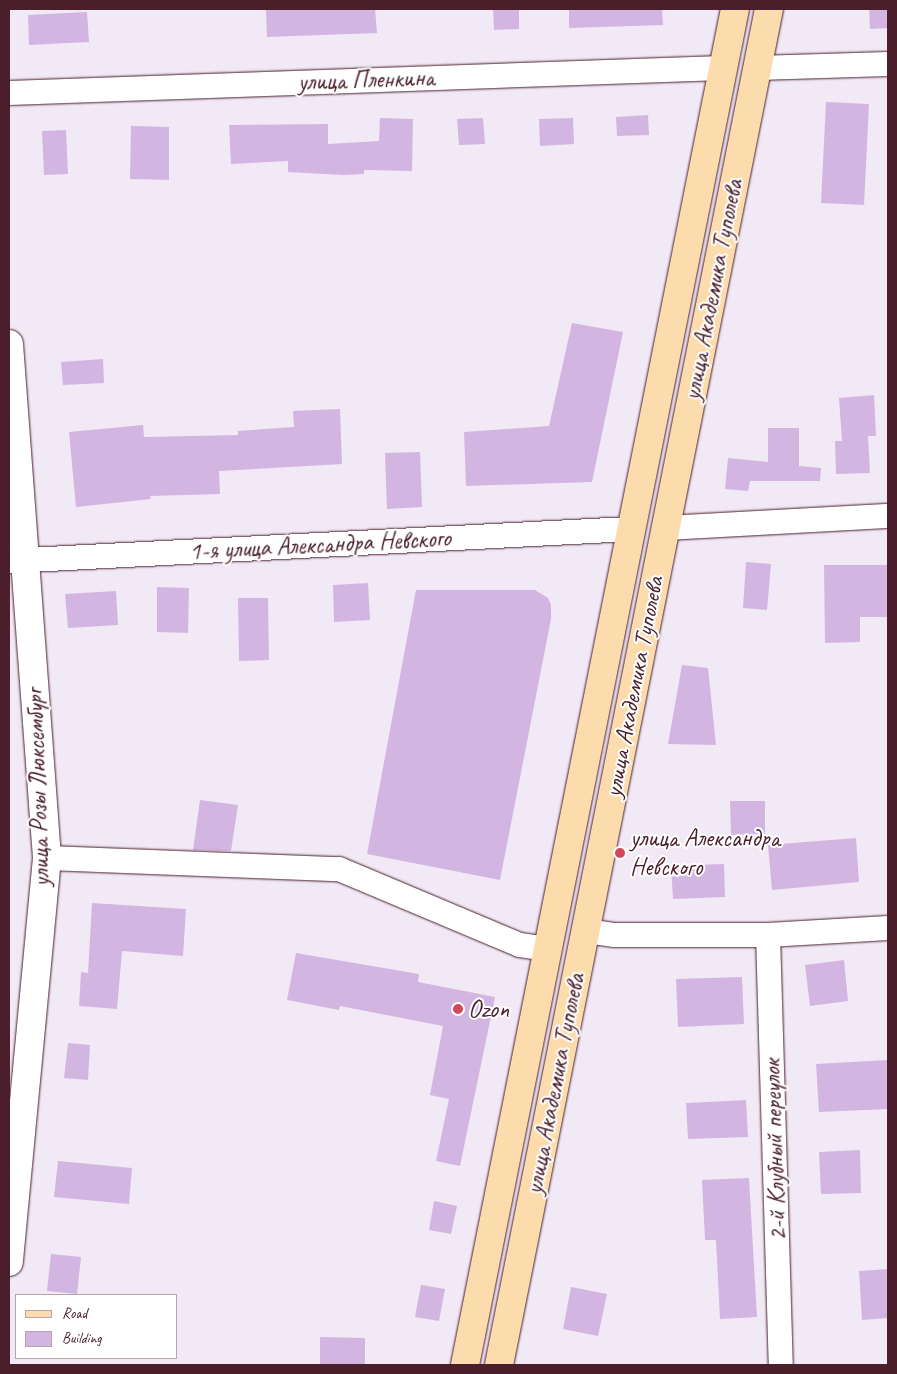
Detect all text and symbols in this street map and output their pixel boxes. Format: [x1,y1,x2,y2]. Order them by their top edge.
street label: улица Пленкина [297,63,435,97]
street label: улица Академика Туполева [677,179,749,401]
street label: 1-я улица Александра Невского [188,523,452,567]
street label: улица Академика Туполева [598,576,670,798]
street label: улица Розы Люксембург [20,688,56,888]
place label: улица Александра Невского [630,824,780,883]
marker: улица Александра Невского [614,847,626,859]
street label: улица Академика Туполева [519,973,591,1195]
place label: Ozon [468,994,509,1024]
marker: Ozon [452,1003,464,1015]
street label: 2-й Клубный переулок [757,1059,793,1241]
legend [15,1294,178,1359]
text: Road [62,1304,87,1323]
text: Building [62,1329,101,1348]

